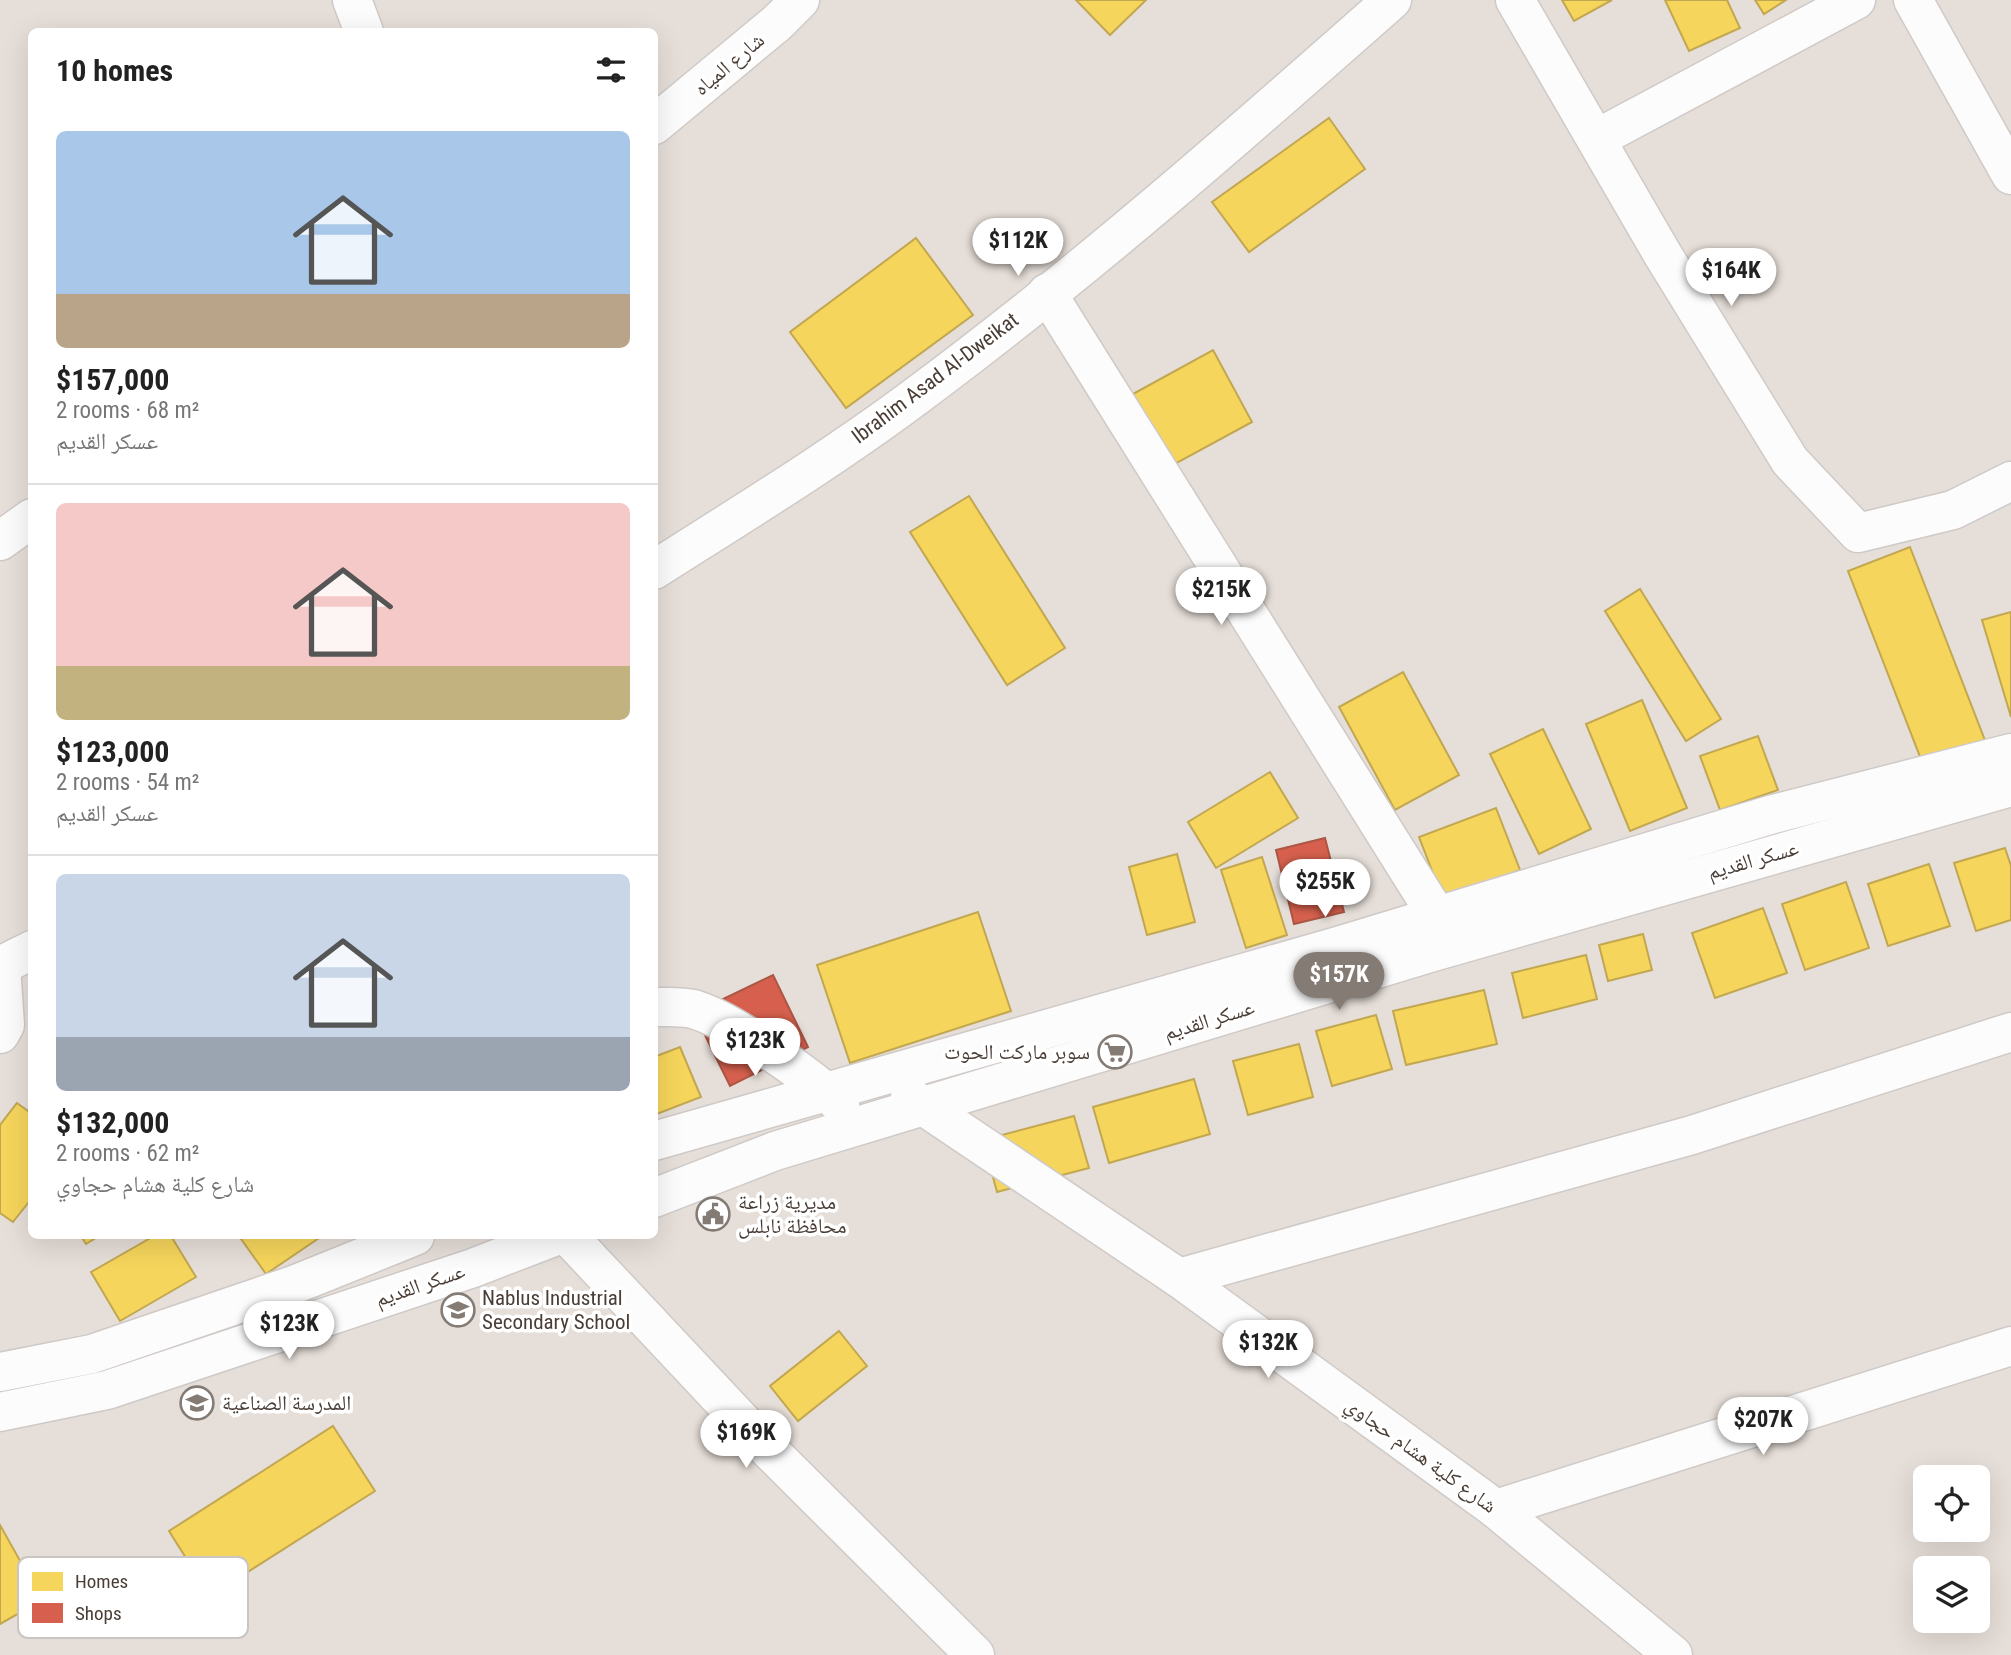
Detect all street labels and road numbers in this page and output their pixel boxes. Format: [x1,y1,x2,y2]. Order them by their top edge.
street label: شارع المياه [689,28,770,101]
street label: Ibrahim Asad Al-Dweikat [847,308,1023,448]
street label: عسكر القديم [1705,835,1802,886]
street label: عسكر القديم [1161,995,1258,1047]
street label: عسكر القديم [372,1258,469,1313]
street label: شارع كلية هشام حجاوي [1338,1392,1501,1521]

